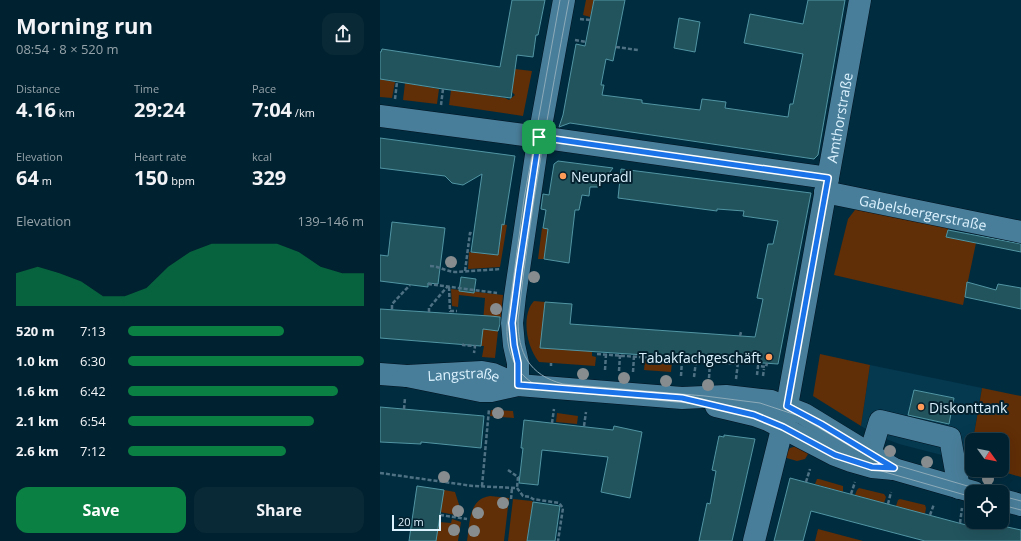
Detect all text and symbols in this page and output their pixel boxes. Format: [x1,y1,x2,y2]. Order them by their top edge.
text: Morning run [16,10,153,40]
button: share [322,13,364,55]
text: 08:54 · 8 × 520 m [16,40,119,58]
street label: Amthorstraße [821,71,856,164]
text: Distance [16,81,60,96]
text: Time [134,81,159,96]
text: Pace [252,81,276,96]
text: 4.16 [16,96,56,123]
text: 29:24 [134,96,185,123]
text: 7:04 [252,96,292,123]
text: km [56,105,75,120]
text: /km [292,105,315,120]
pin [522,120,556,154]
icon: arrive [528,126,550,148]
text: Elevation [16,149,63,164]
text: Heart rate [134,149,186,164]
text: kcal [252,149,272,164]
text: 64 [16,164,39,191]
text: 150 [134,164,168,191]
text: 329 [252,164,286,191]
place label: Neupradl [571,167,632,186]
marker: Neupradl [558,171,568,181]
text: m [39,173,52,188]
text: bpm [168,173,195,188]
street label: Gabelsbergerstraße [857,190,989,234]
text: Elevation [16,212,71,230]
text: 139–146 m [297,212,364,230]
text: 520 m [16,322,54,340]
text: 7:13 [80,322,106,340]
place label: Tabakfachgeschäft [639,348,761,367]
text: 1.0 km [16,352,59,370]
text: 6:30 [80,352,106,370]
marker: Tabakfachgeschäft [764,352,774,362]
street label: Langstraße [427,362,504,386]
text: 1.6 km [16,382,59,400]
text: 6:42 [80,382,106,400]
place label: Diskonttank [929,398,1008,417]
marker: Diskonttank [916,402,926,412]
text: 2.1 km [16,412,59,430]
text: 6:54 [80,412,106,430]
north arrow [965,433,1009,477]
map controls [965,433,1009,529]
text: 2.6 km [16,442,59,460]
text: 7:12 [80,442,106,460]
button: locate [965,485,1009,529]
button: Save [16,487,186,533]
button: Share [194,487,364,533]
scale bar [392,513,441,532]
text: 20 m [398,514,424,529]

